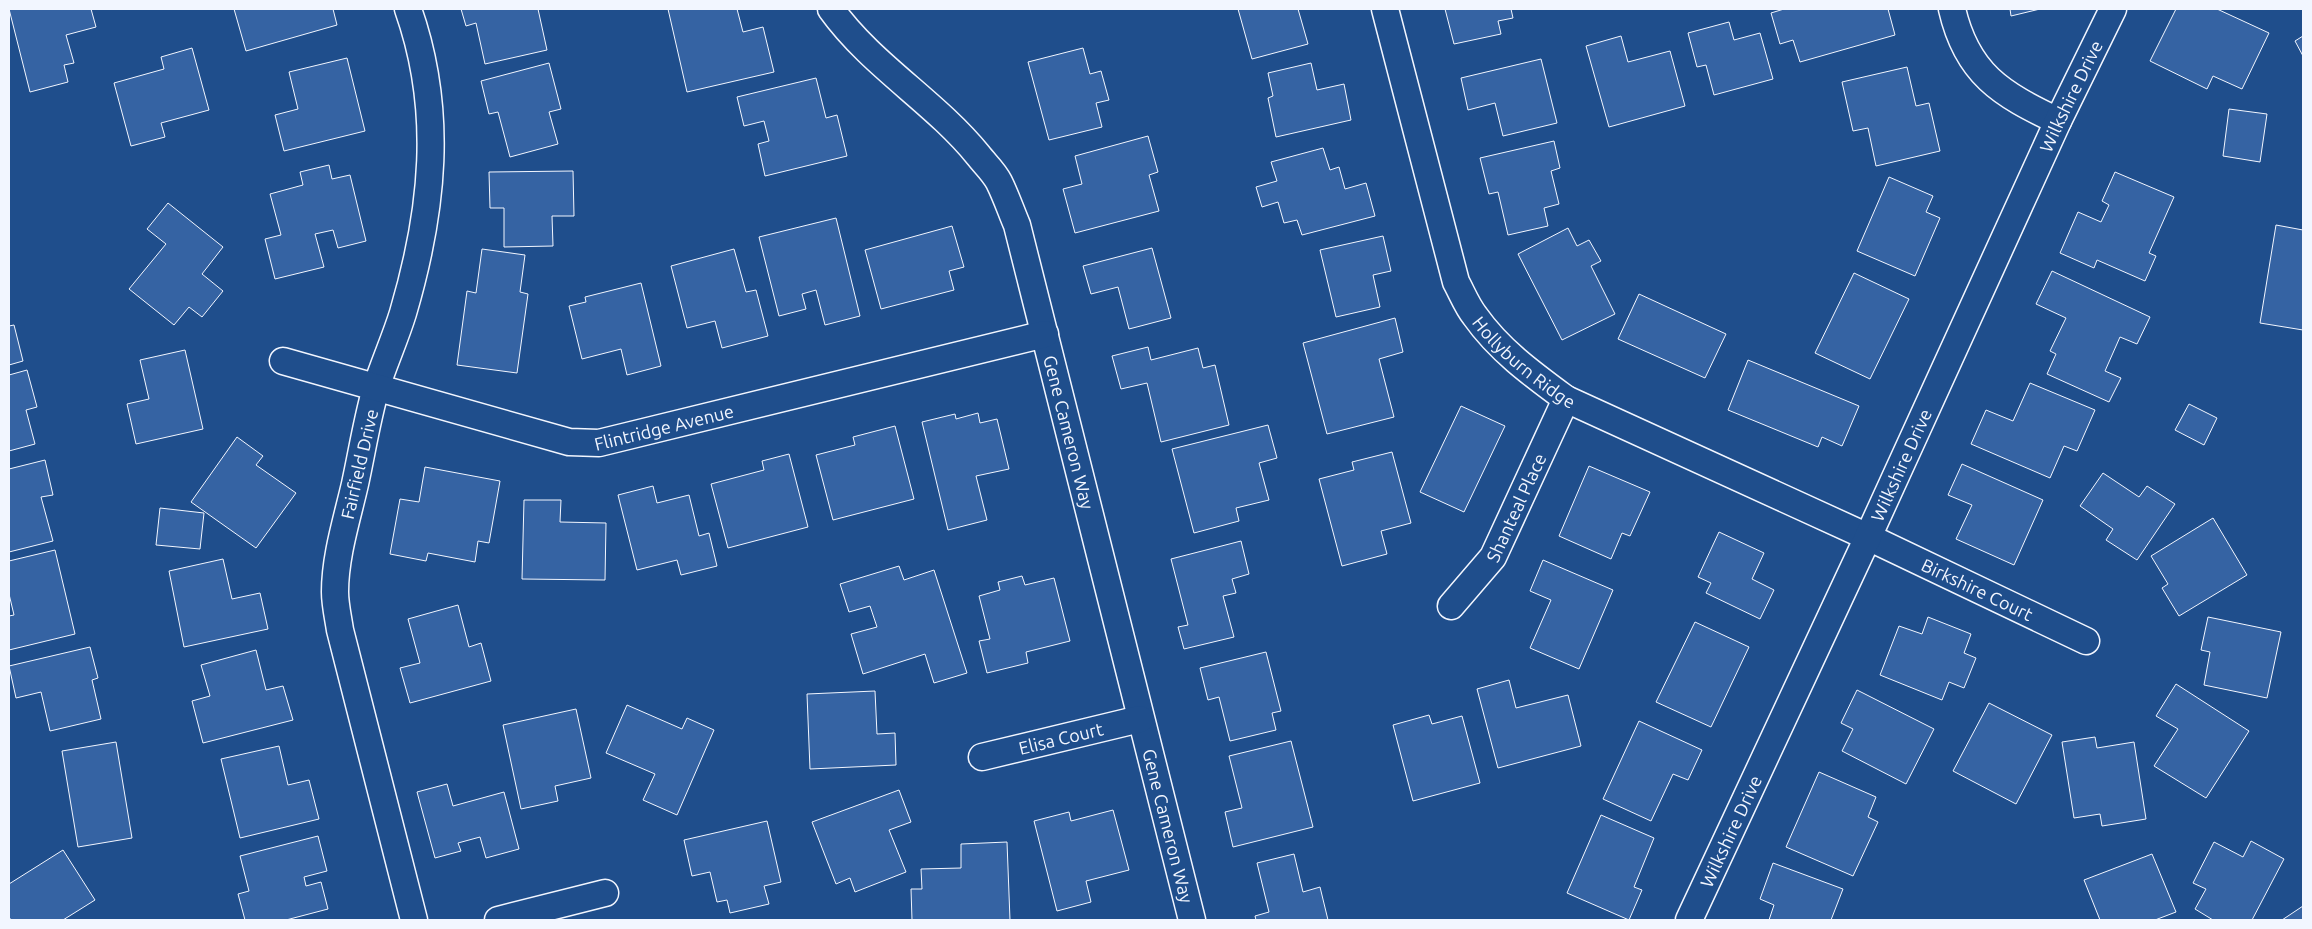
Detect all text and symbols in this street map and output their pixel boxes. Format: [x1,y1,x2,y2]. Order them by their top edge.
street label: Wilkshire Drive [2035,37,2106,155]
street label: Hollyburn Ridge [1469,312,1578,412]
street label: Gene Cameron Way [1040,353,1098,511]
street label: Flintridge Avenue [592,400,736,454]
street label: Wilkshire Drive [1867,406,1935,524]
street label: Fairfield Drive [337,407,381,521]
street label: Shanteal Place [1482,450,1550,565]
street label: Birkshire Court [1919,554,2036,624]
street label: Elisa Court [1017,718,1105,758]
street label: Gene Cameron Way [1139,747,1197,905]
street label: Wilkshire Drive [1696,772,1765,890]

